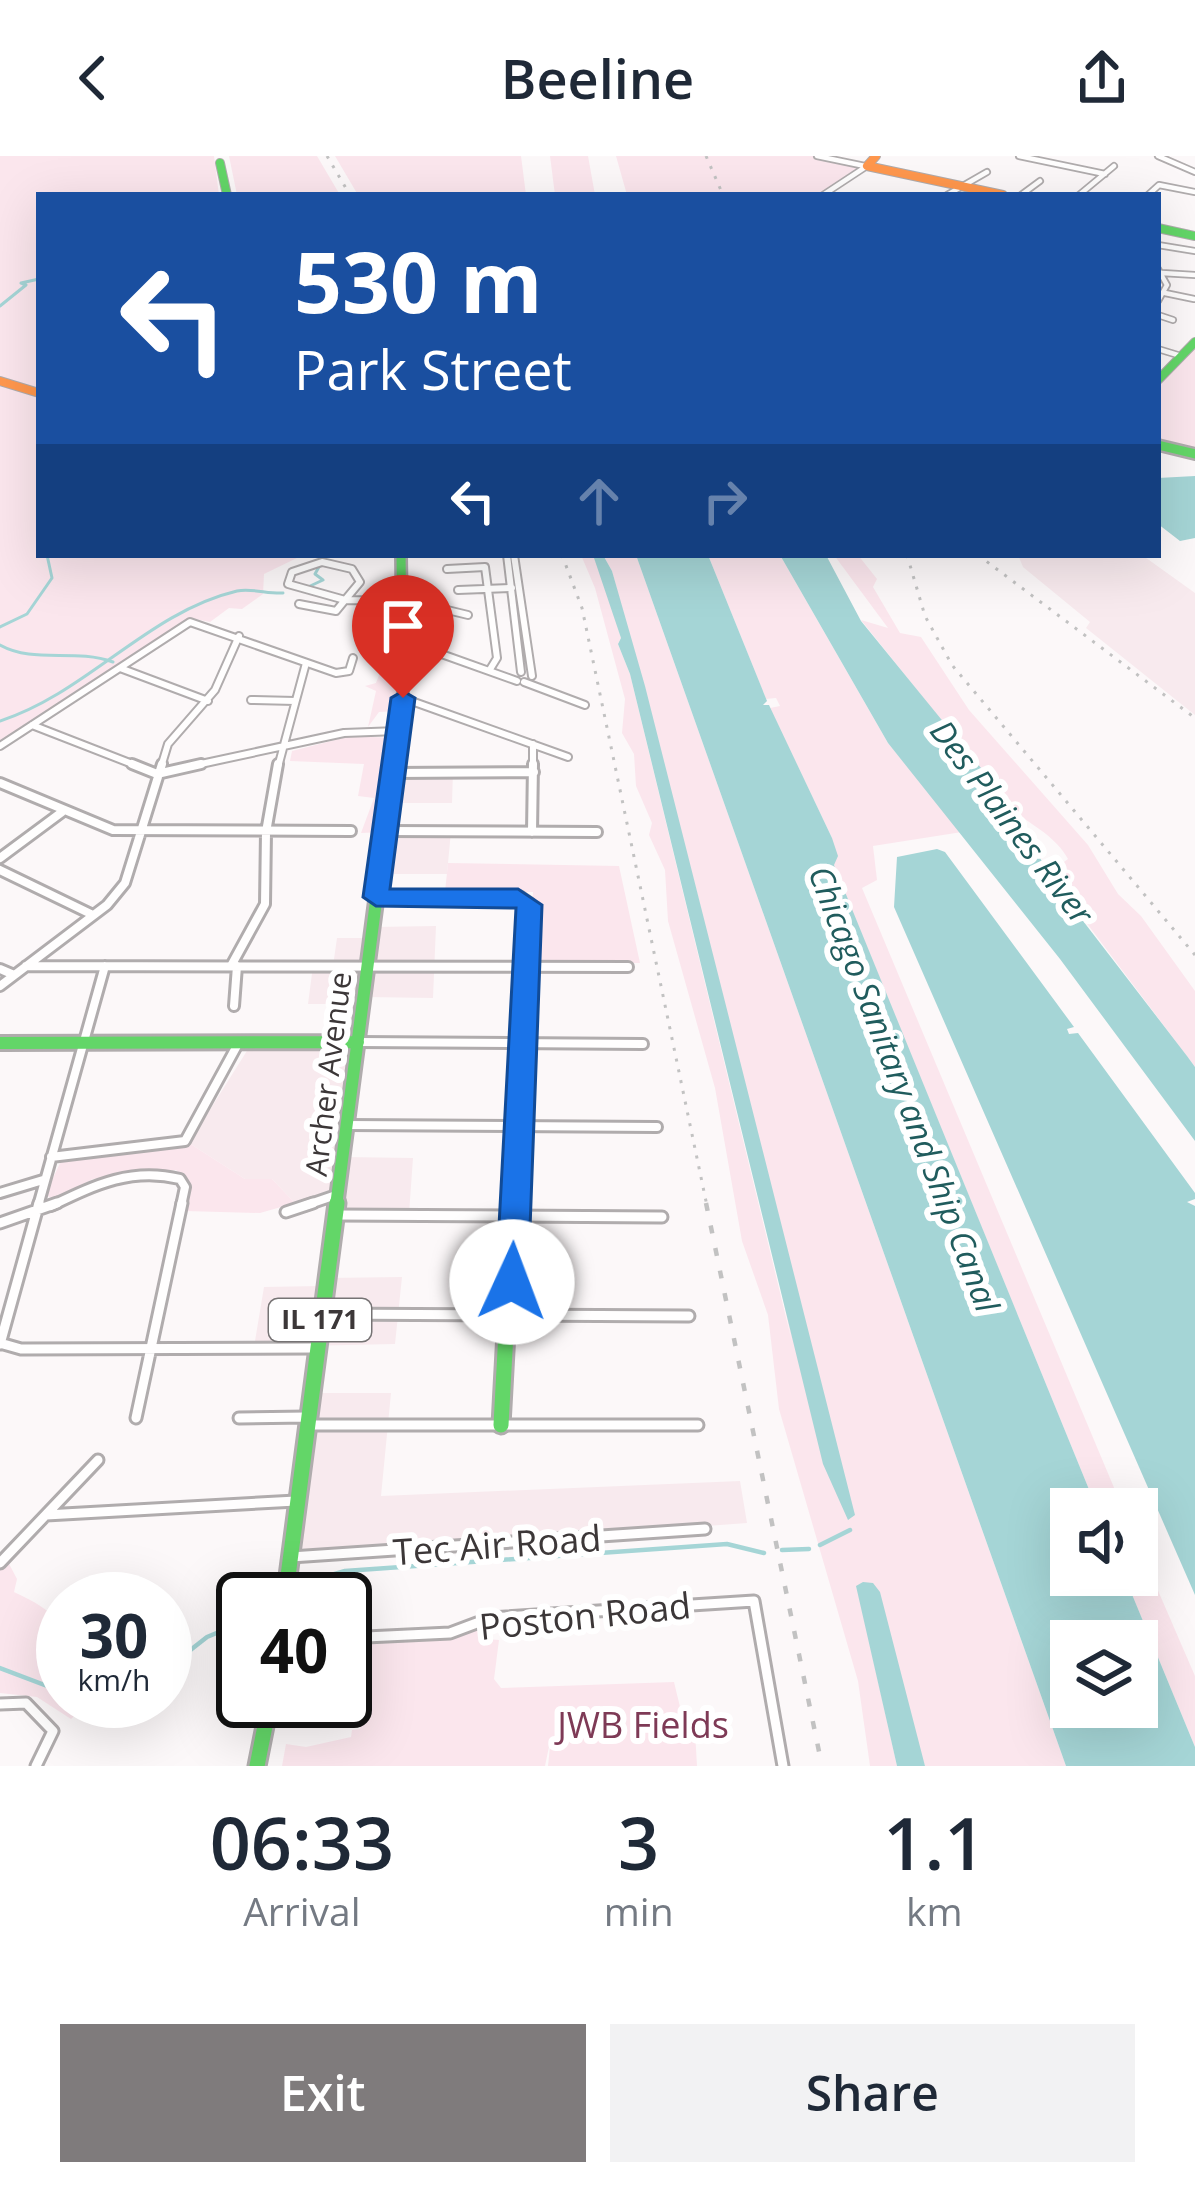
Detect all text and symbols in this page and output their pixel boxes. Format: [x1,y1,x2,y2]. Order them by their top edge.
text: Beeline [501,41,694,115]
icon: back [60,45,126,111]
icon: share [1069,45,1135,111]
text: 530 m [294,223,542,338]
icon: left [96,240,252,396]
text: Park Street [294,332,572,406]
icon: left [440,468,506,534]
icon: ahead [566,468,632,534]
icon: right [692,468,758,534]
pin [352,575,454,698]
icon: arrive [370,593,436,659]
water label: Des Plaines River [921,710,1105,935]
water label: Chicago Sanitary and Ship Canal [798,859,1011,1319]
street label: Archer Avenue [295,969,360,1178]
position arrow [449,1219,575,1345]
road number: IL 171 [269,1299,371,1341]
map controls [1050,1488,1158,1728]
button: sound [1050,1488,1158,1596]
street label: Tec Air Road [391,1513,603,1576]
speed limit sign: 40 [216,1572,372,1728]
street label: Poston Road [477,1580,693,1651]
text: 30 [80,1594,148,1676]
button: layers [1050,1620,1158,1728]
text: km/h [78,1659,150,1700]
park label: JWB Fields [554,1700,729,1749]
text: 06:33 [210,1793,394,1891]
text: 3 [618,1793,659,1891]
text: 1.1 [883,1793,985,1891]
text: Arrival [243,1884,361,1937]
text: min [604,1884,674,1937]
text: km [906,1884,963,1937]
button: Exit [60,2024,586,2162]
button: Share [610,2024,1135,2162]

